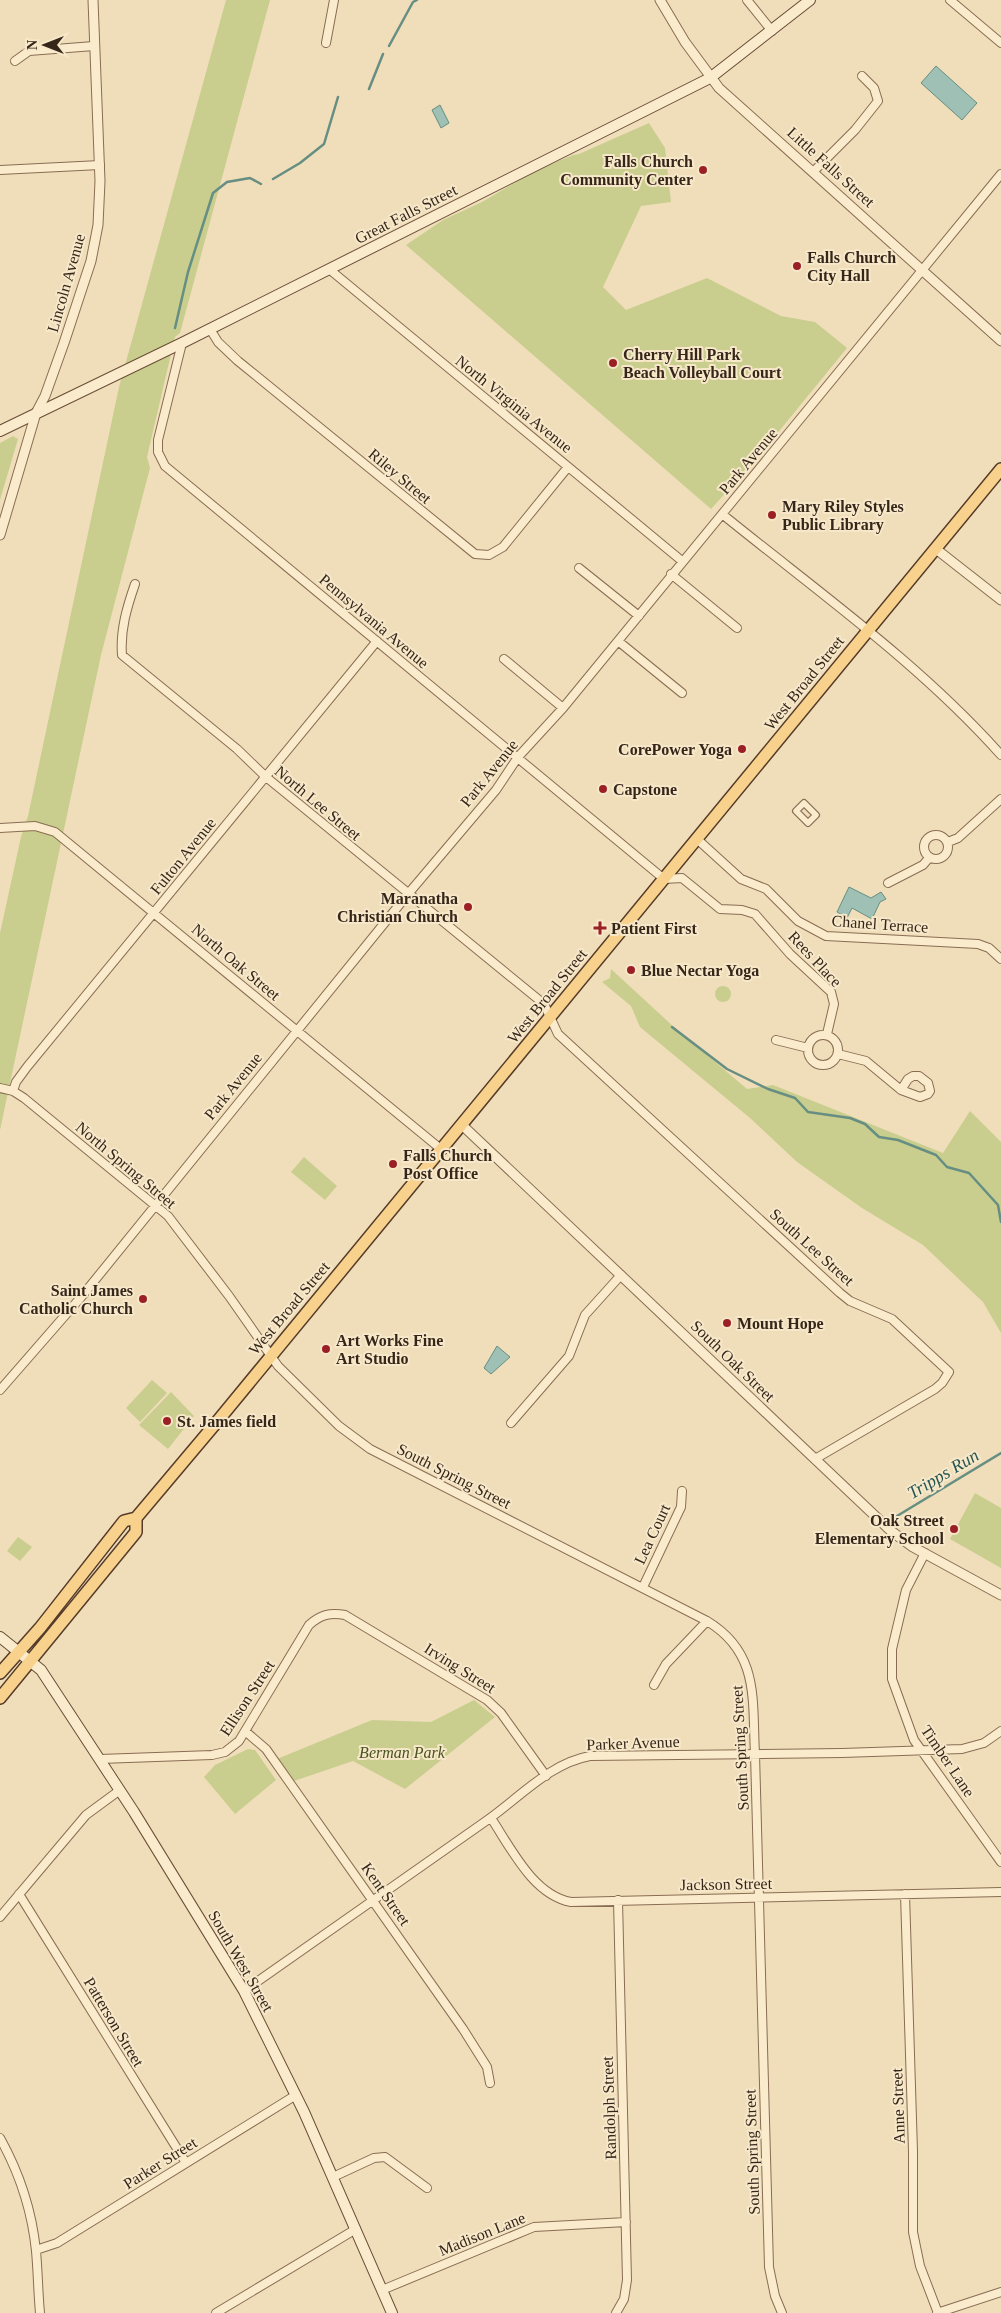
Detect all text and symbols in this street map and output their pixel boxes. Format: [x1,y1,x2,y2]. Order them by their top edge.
north arrow [20,20,70,70]
text: N [25,40,40,50]
street label: Little Falls Street [784,124,878,211]
place label: Falls Church Community Center [560,153,693,189]
marker: Falls Church Community Center [697,164,709,176]
street label: Great Falls Street [352,181,460,247]
street label: Lincoln Avenue [44,232,88,334]
place label: Falls Church City Hall [807,249,896,285]
marker: Falls Church City Hall [791,260,803,272]
place label: Cherry Hill Park Beach Volleyball Court [623,346,782,382]
street label: North Virginia Avenue [452,352,576,457]
marker: Cherry Hill Park Beach Volleyball Court [607,357,619,369]
street label: Park Avenue [715,425,781,497]
street label: Riley Street [365,445,435,508]
place label: Mary Riley Styles Public Library [782,498,904,534]
marker: Mary Riley Styles Public Library [766,509,778,521]
street label: Pennsylvania Avenue [315,570,432,672]
street label: West Broad Street [761,632,847,733]
street label: Park Avenue [457,736,521,810]
place label: CorePower Yoga [618,741,732,759]
marker: CorePower Yoga [736,743,748,755]
street label: North Lee Street [272,762,365,844]
place label: Capstone [613,781,677,799]
marker: Capstone [597,783,609,795]
street label: Fulton Avenue [147,814,219,898]
place label: Maranatha Christian Church [337,890,458,925]
marker: Maranatha Christian Church [462,901,474,913]
street label: Chanel Terrace [831,912,929,936]
street label: North Oak Street [189,920,284,1004]
place label: Patient First [611,920,697,937]
marker: Patient First [593,921,607,935]
street label: Rees Place [785,928,845,990]
street label: West Broad Street [504,945,590,1046]
place label: Blue Nectar Yoga [641,962,759,980]
marker: Blue Nectar Yoga [625,964,637,976]
street label: Park Avenue [201,1049,265,1123]
street label: North Spring Street [72,1118,180,1213]
place label: Falls Church Post Office [403,1147,492,1182]
marker: Falls Church Post Office [387,1158,399,1170]
street label: South Lee Street [767,1205,858,1289]
street label: West Broad Street [245,1258,333,1358]
place label: Saint James Catholic Church [19,1282,133,1317]
marker: Saint James Catholic Church [137,1293,149,1305]
place label: Mount Hope [737,1315,824,1333]
street label: South Oak Street [688,1317,779,1405]
marker: Mount Hope [721,1317,733,1329]
place label: Art Works Fine Art Studio [336,1332,443,1367]
marker: Art Works Fine Art Studio [320,1343,332,1355]
place label: St. James field [177,1413,276,1430]
marker: St. James field [161,1415,173,1427]
street label: South Spring Street [394,1440,514,1513]
water label: Tripps Run [904,1445,982,1503]
street label: Lea Court [631,1501,674,1567]
place label: Oak Street Elementary School [815,1512,945,1548]
marker: Oak Street Elementary School [948,1523,960,1535]
street label: Irving Street [421,1639,499,1698]
street label: Ellison Street [216,1657,278,1739]
street label: South Spring Street [728,1684,753,1811]
street label: Timber Lane [918,1722,978,1800]
street label: Parker Avenue [586,1733,680,1753]
park label: Berman Park [359,1744,446,1761]
street label: Kent Street [358,1859,414,1929]
street label: Jackson Street [680,1875,773,1893]
street label: South West Street [205,1907,277,2015]
street label: Patterson Street [81,1974,148,2070]
street label: Randolph Street [599,2055,620,2160]
street label: Anne Street [888,2067,908,2144]
street label: South Spring Street [741,2088,764,2215]
street label: Parker Street [120,2133,200,2192]
street label: Madison Lane [436,2209,528,2259]

